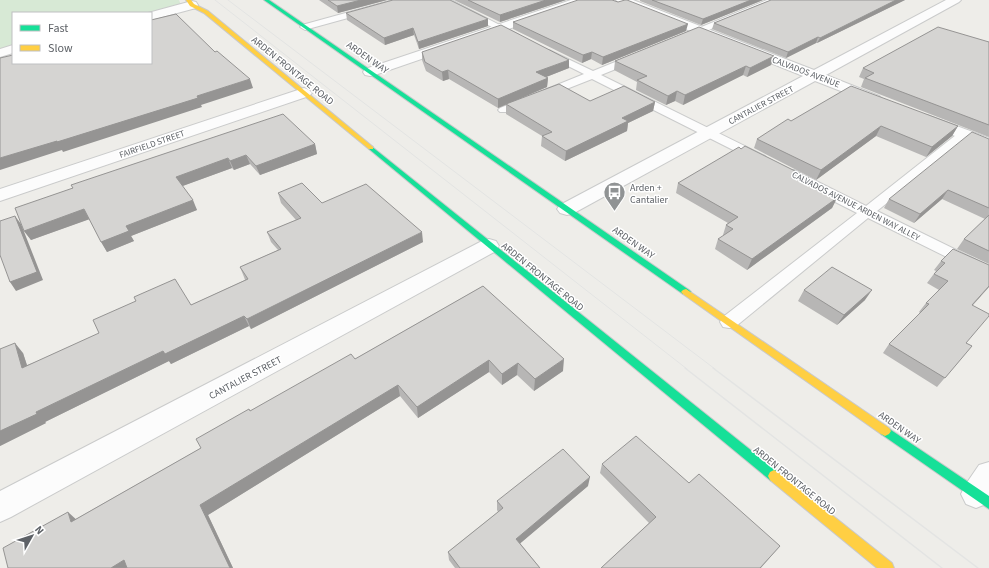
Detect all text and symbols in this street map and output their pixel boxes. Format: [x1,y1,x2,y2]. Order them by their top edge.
legend [12,12,152,64]
text: Fast [48,20,68,37]
street label: ARDEN FRONTAGE ROAD [248,33,337,108]
street label: ARDEN WAY [343,38,392,78]
text: Slow [48,40,73,57]
street label: CALVADOS AVENUE [770,54,842,91]
street label: CANTALIER STREET [726,83,796,128]
street label: FAIRFIELD STREET [118,127,187,162]
street label: CALVADOS AVENUE ARDEN WAY ALLEY [790,168,923,245]
bus stop icon: Arden + Cantalier [602,180,628,213]
place label: Arden + Cantalier [630,181,668,207]
street label: ARDEN WAY [609,223,658,263]
street label: ARDEN FRONTAGE ROAD [498,239,587,314]
street label: CANTALIER STREET [207,352,285,403]
street label: ARDEN WAY [875,408,924,448]
street label: ARDEN FRONTAGE ROAD [750,443,839,518]
north arrow [12,516,52,556]
text: N [31,522,48,538]

